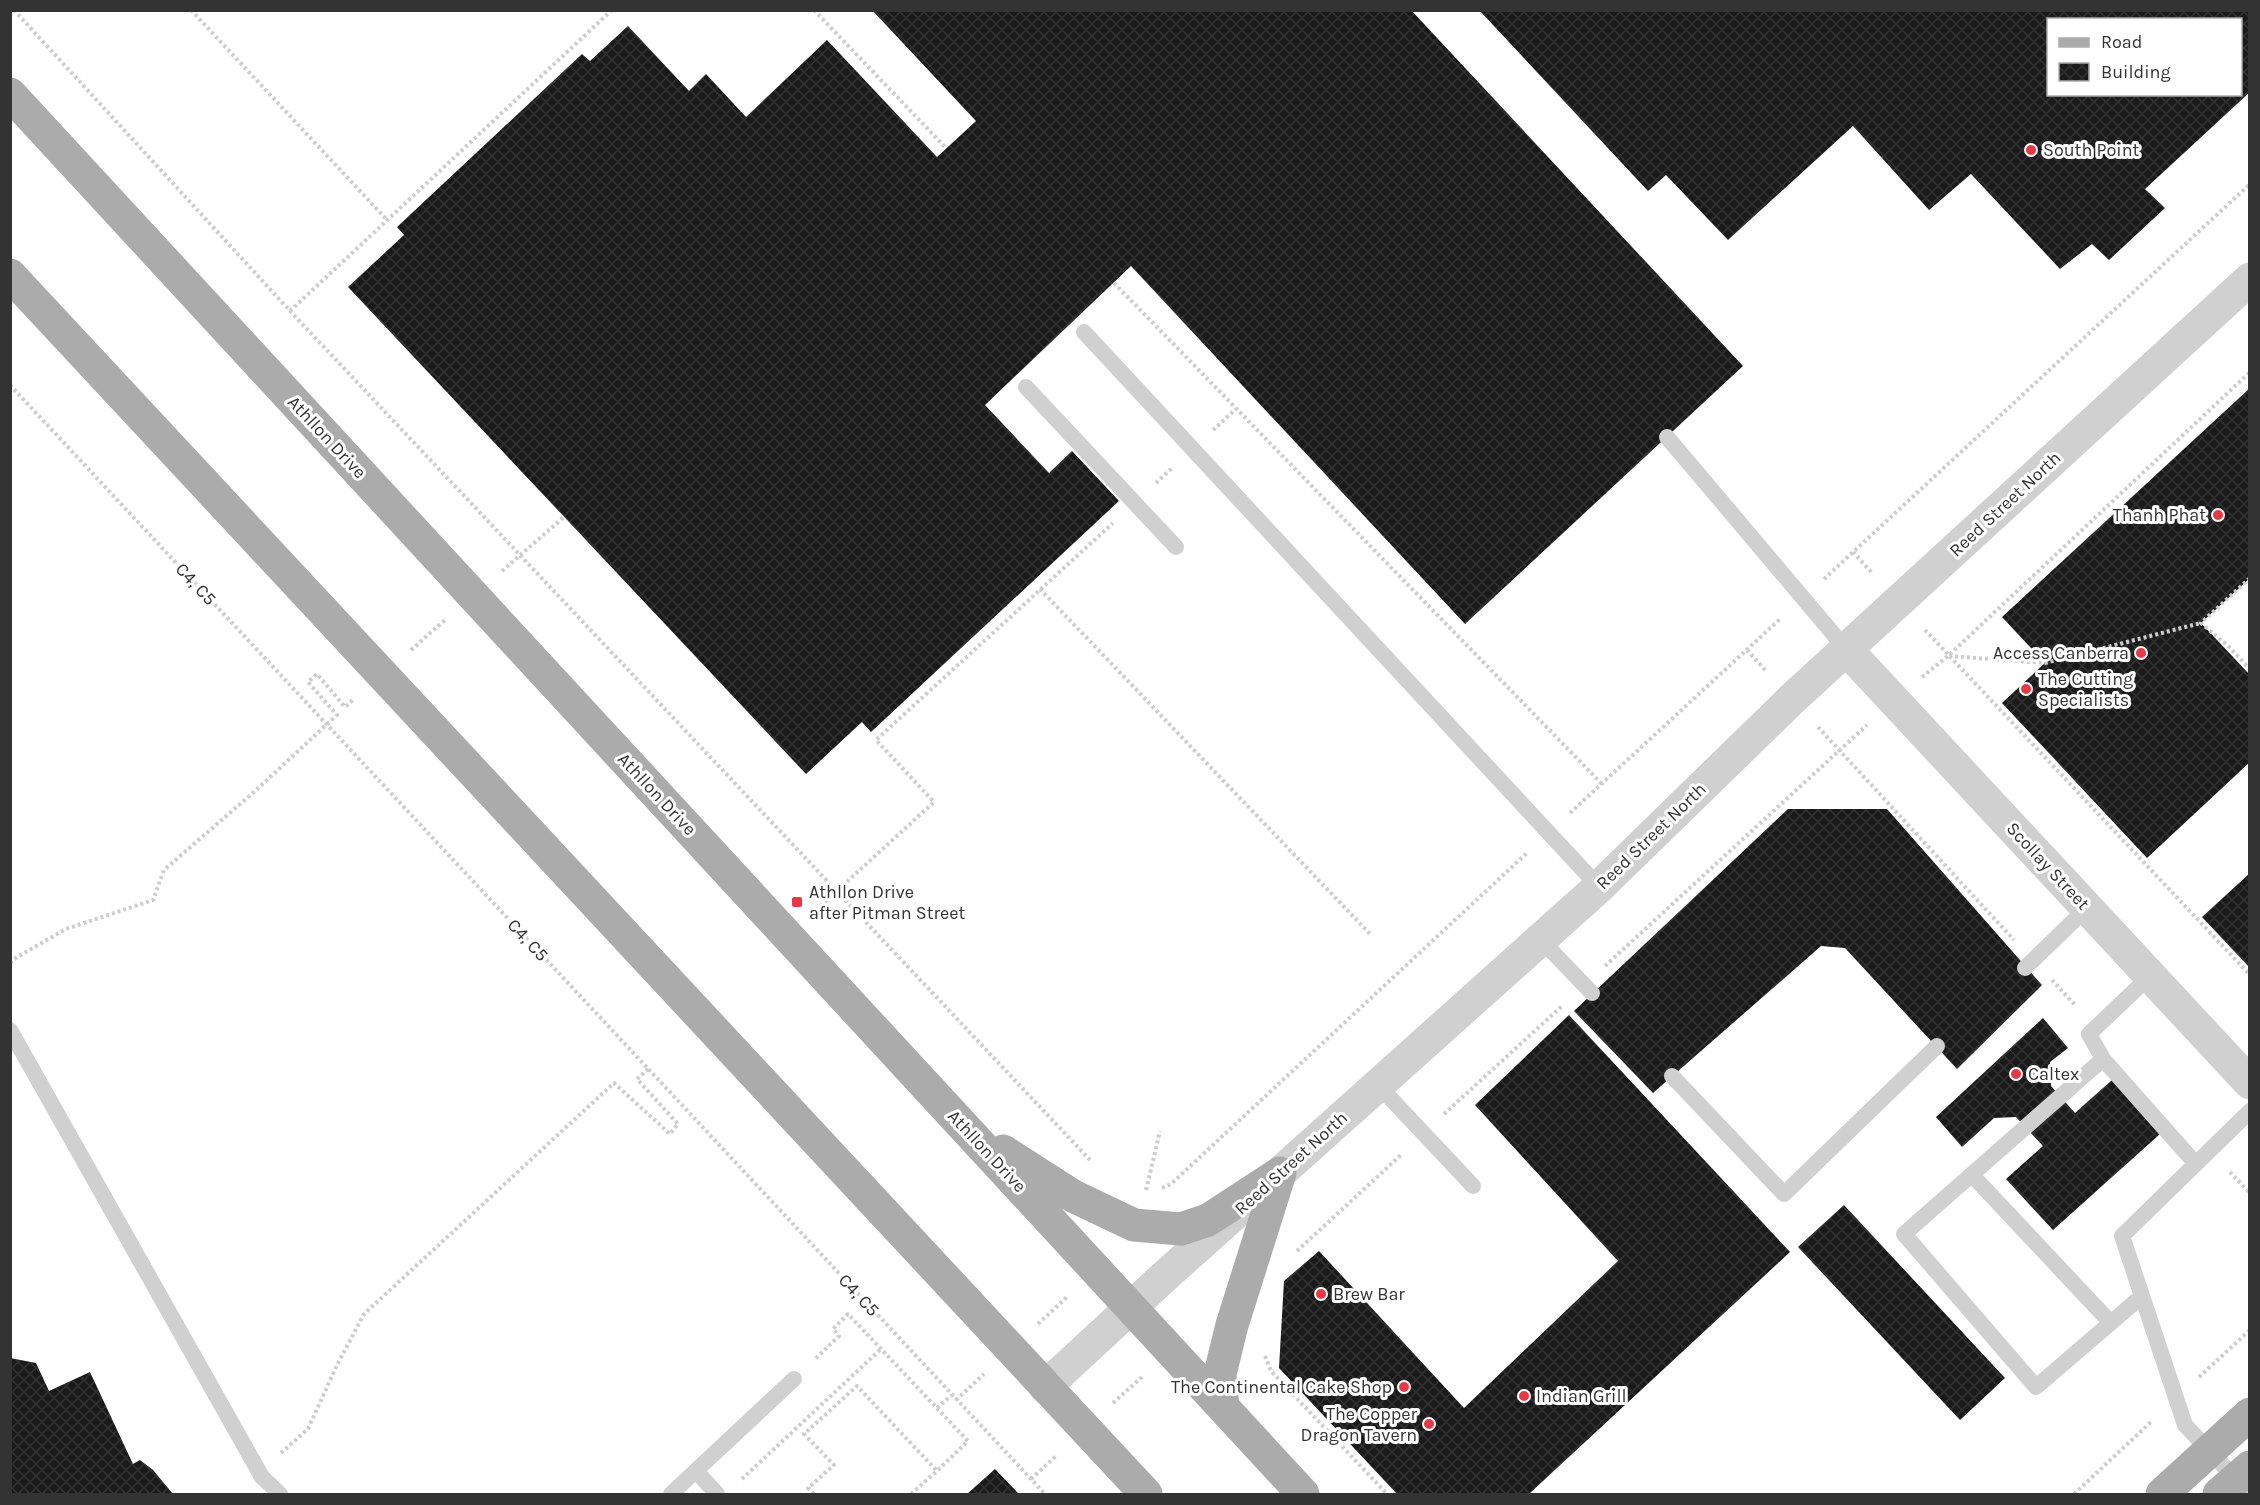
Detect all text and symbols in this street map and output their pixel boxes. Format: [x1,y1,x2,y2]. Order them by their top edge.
legend [2047,18,2242,96]
text: Road [2101,31,2142,53]
text: Building [2101,61,2171,83]
place label: South Point [2043,139,2140,161]
marker: South Point [2024,143,2038,157]
street label: Athllon Drive [283,391,371,483]
street label: Reed Street North [1945,447,2065,561]
place label: Thanh Phat [2113,504,2206,526]
marker: Thanh Phat [2211,508,2225,522]
street label: C4, C5 [171,558,221,610]
place label: Access Canberra [1993,642,2129,664]
marker: Access Canberra [2134,646,2148,660]
place label: The Cutting Specialists [2038,668,2133,711]
marker: The Cutting Specialists [2019,682,2033,696]
street label: Athllon Drive [613,748,701,840]
street label: Reed Street North [1591,778,1711,894]
street label: Scollay Street [2002,818,2094,915]
place label: Athllon Drive after Pitman Street [809,881,965,924]
marker: Athllon Drive after Pitman Street [790,895,804,909]
street label: C4, C5 [503,914,553,966]
place label: Caltex [2028,1063,2079,1085]
marker: Caltex [2009,1067,2023,1081]
street label: Athllon Drive [943,1105,1031,1197]
street label: Reed Street North [1230,1107,1352,1219]
street label: C4, C5 [834,1269,884,1321]
place label: Brew Bar [1333,1283,1405,1305]
marker: Brew Bar [1314,1287,1328,1301]
place label: The Continental Cake Shop [1171,1376,1392,1398]
marker: The Continental Cake Shop [1397,1380,1411,1394]
place label: Indian Grill [1536,1385,1627,1407]
marker: Indian Grill [1517,1389,1531,1403]
place label: The Copper Dragon Tavern [1301,1403,1417,1446]
marker: The Copper Dragon Tavern [1422,1417,1436,1431]

